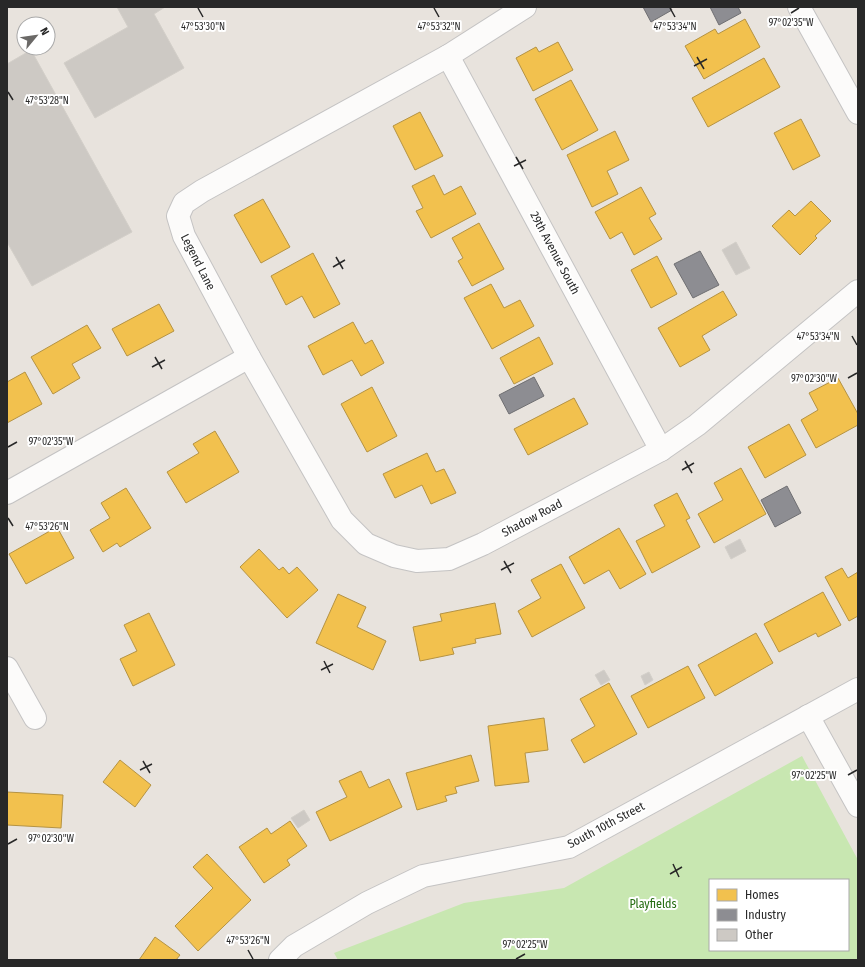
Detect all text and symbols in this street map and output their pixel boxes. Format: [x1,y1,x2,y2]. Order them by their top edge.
north arrow [16,16,56,56]
text: 97°02'35"W [768,17,814,29]
text: 47°53'30"N [181,21,225,33]
text: 47°53'32"N [417,21,461,33]
text: 47°53'34"N [653,21,697,33]
text: N [37,25,52,37]
text: 47°53'28"N [25,95,69,107]
street label: 29th Avenue South [527,209,583,297]
street label: Legend Lane [178,232,218,293]
text: 47°53'34"N [796,331,840,343]
text: 97°02'30"W [791,373,837,385]
text: 97°02'35"W [28,436,74,448]
street label: Shadow Road [499,496,565,540]
text: 47°53'26"N [25,521,69,533]
text: 97°02'25"W [791,770,837,782]
street label: South 10th Street [565,799,647,851]
text: 97°02'30"W [28,833,74,845]
legend [709,879,849,951]
text: Homes [745,888,779,902]
park label: Playfields [629,897,677,911]
text: Industry [745,908,786,922]
text: Other [745,928,774,942]
text: 47°53'26"N [226,935,270,947]
text: 97°02'25"W [502,939,548,951]

